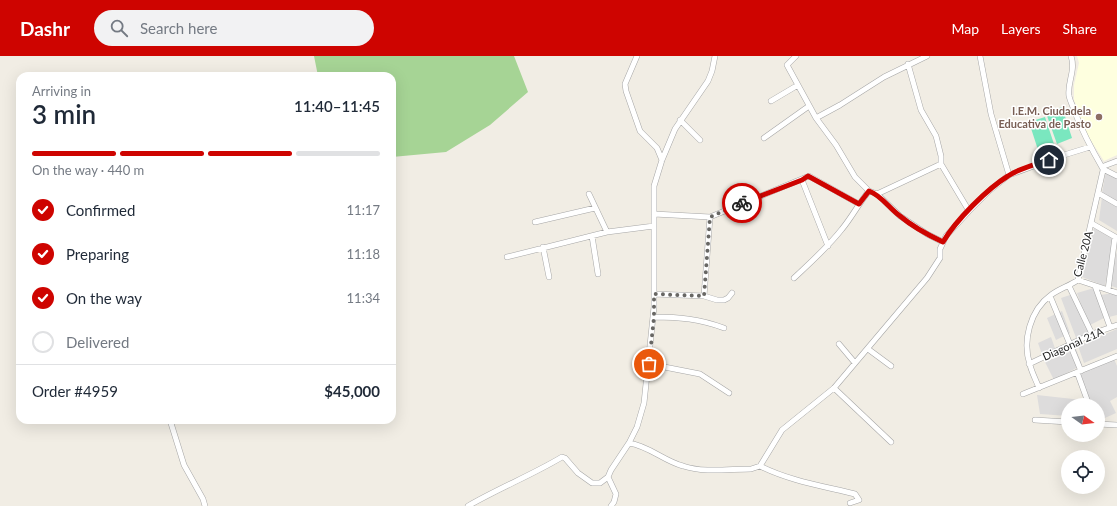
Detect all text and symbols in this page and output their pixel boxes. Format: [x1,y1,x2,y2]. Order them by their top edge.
search box [94,10,374,46]
text: Dashr [20,17,70,40]
icon: search [108,17,130,39]
text: Search here [140,19,217,37]
text: Map [951,20,979,37]
text: Layers [1001,20,1041,37]
text: Share [1063,20,1097,37]
text: Arriving in [32,83,91,99]
text: 11:40–11:45 [294,97,380,115]
text: 3 min [32,98,96,130]
place label: I.E.M. Ciudadela Educativa de Pasto [998,104,1091,130]
marker: I.E.M. Ciudadela Educativa de Pasto [1094,112,1104,122]
pin [1032,143,1066,177]
icon: home [1038,149,1060,171]
text: On the way · 440 m [32,162,144,178]
courier [722,183,762,223]
icon: bike [731,192,753,214]
icon: check [32,199,54,221]
text: Confirmed [66,201,135,219]
text: 11:17 [347,202,380,218]
street label: Calle 20A [1070,229,1095,278]
icon: check [32,243,54,265]
text: Preparing [66,245,129,263]
text: 11:18 [347,246,380,262]
icon: check [32,287,54,309]
text: On the way [66,289,142,307]
text: 11:34 [347,290,380,306]
street label: Diagonal 21A [1040,324,1106,363]
text: Delivered [66,333,129,351]
pin [632,347,666,381]
icon: bag [638,353,660,375]
text: Order #4959 [32,382,118,400]
text: $45,000 [324,382,380,400]
north arrow [1061,398,1105,442]
map controls [1061,398,1105,494]
button: locate [1061,450,1105,494]

